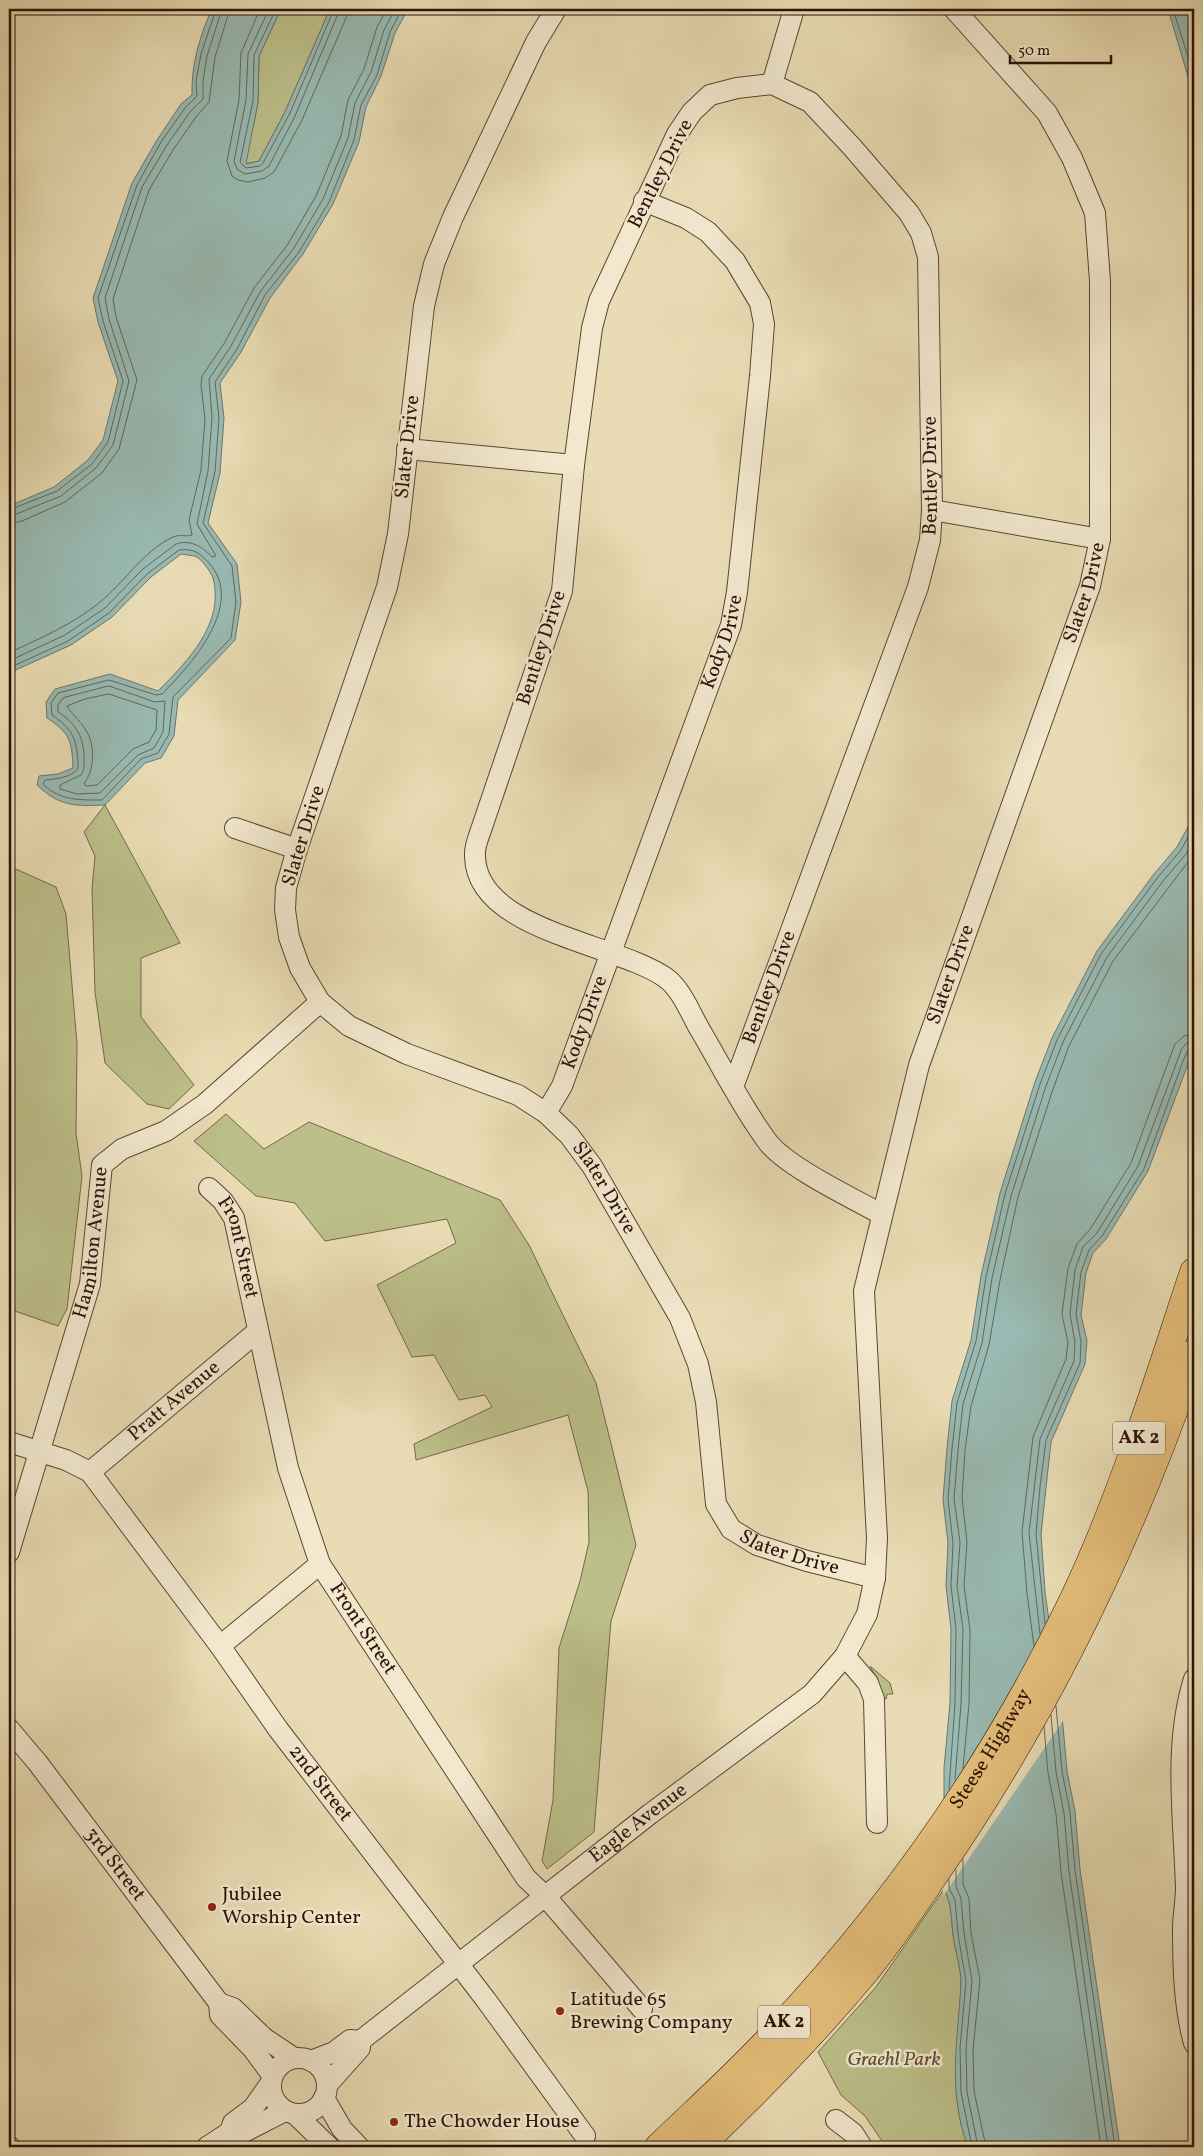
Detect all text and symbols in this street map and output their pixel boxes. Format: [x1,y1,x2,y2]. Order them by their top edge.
scale bar [1010,32,1112,64]
text: 50 m [1018,41,1050,62]
street label: Bentley Drive [621,115,701,233]
street label: Slater Drive [389,394,427,500]
street label: Bentley Drive [916,416,946,536]
street label: Slater Drive [1057,540,1113,647]
street label: Bentley Drive [510,587,574,709]
street label: Kody Drive [695,592,750,693]
street label: Slater Drive [275,782,333,890]
street label: Slater Drive [920,921,982,1029]
street label: Bentley Drive [736,927,804,1048]
street label: Kody Drive [555,972,615,1073]
street label: Slater Drive [565,1136,643,1240]
street label: Hamilton Avenue [66,1165,116,1322]
street label: Front Street [210,1191,265,1301]
street label: Pratt Avenue [122,1354,227,1448]
road number: AK 2 [1113,1422,1165,1455]
street label: Slater Drive [733,1523,842,1582]
street label: Front Street [322,1577,403,1681]
street label: Steese Highway [943,1684,1039,1815]
street label: 2nd Street [281,1739,359,1828]
street label: Eagle Avenue [583,1777,693,1870]
street label: 3rd Street [77,1822,152,1908]
place label: Jubilee Worship Center [222,1881,361,1932]
marker: Jubilee Worship Center [206,1901,218,1913]
place label: Latitude 65 Brewing Company [570,1986,733,2037]
marker: Latitude 65 Brewing Company [554,2005,566,2017]
road number: AK 2 [758,2005,810,2038]
park label: Graehl Park [847,2046,941,2074]
place label: The Chowder House [404,2108,580,2136]
marker: The Chowder House [388,2116,400,2128]

